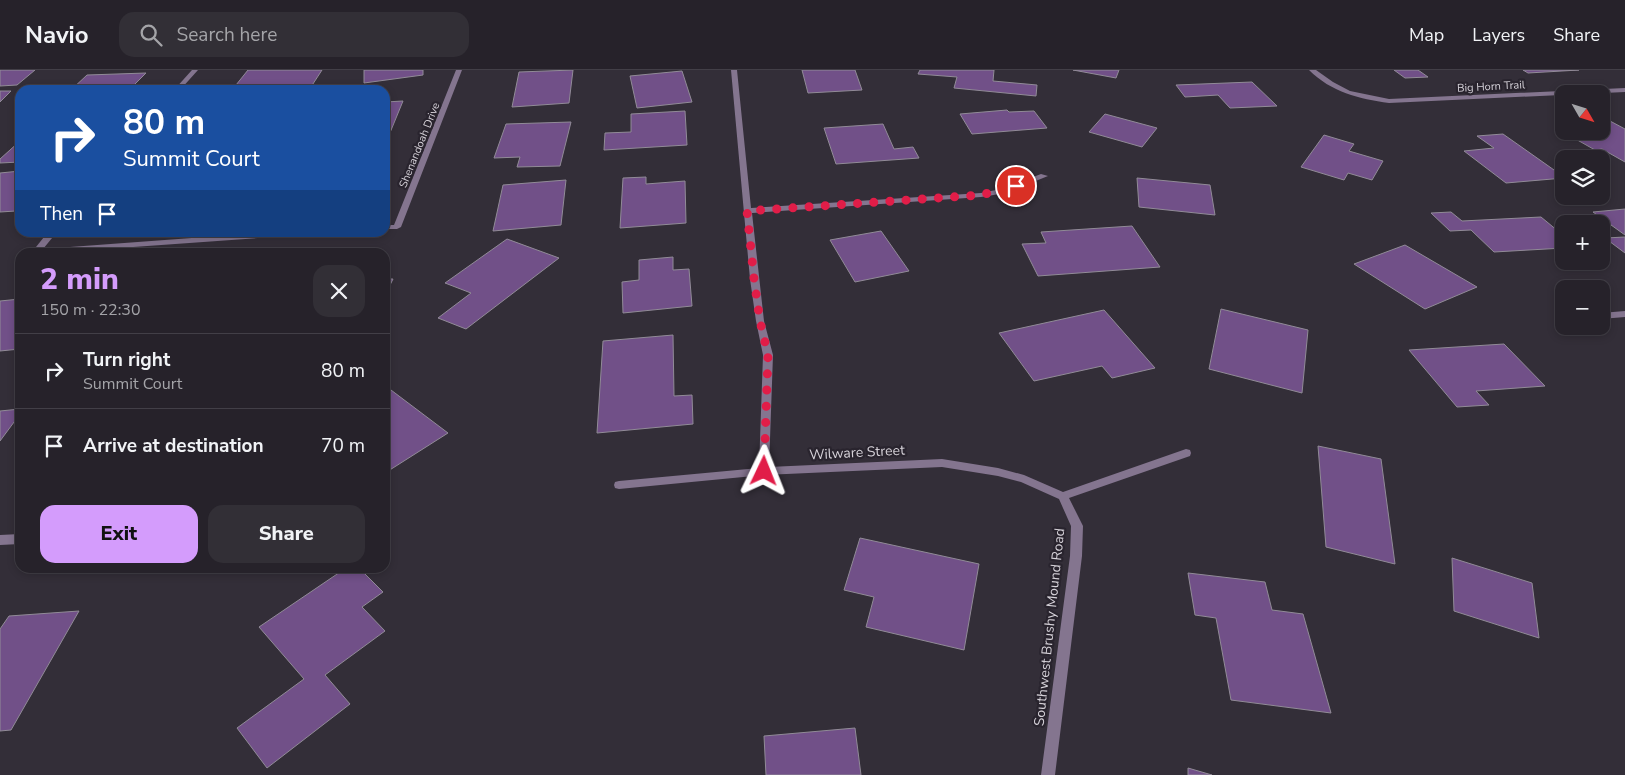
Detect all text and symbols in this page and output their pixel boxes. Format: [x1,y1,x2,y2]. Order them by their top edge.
search box [119,12,469,57]
text: Navio [25,19,89,51]
icon: search [137,21,165,49]
text: Search here [177,22,277,48]
text: Map [1409,23,1444,47]
text: Layers [1472,23,1525,47]
text: Share [1553,23,1600,47]
street label: Big Horn Trail [1457,77,1526,96]
north arrow [1555,85,1610,140]
map controls [1555,85,1610,335]
text: 80 m [123,99,205,146]
street label: Shenandoah Drive [396,100,443,190]
icon: right [40,105,105,170]
text: Summit Court [123,144,260,174]
button: layers [1555,150,1610,205]
pin [995,165,1037,207]
icon: arrive [1002,172,1030,200]
icon: arrive [93,200,121,228]
text: Then [40,201,83,227]
button: + [1555,215,1610,270]
text: 2 min [40,259,119,300]
button: close [313,265,365,317]
button: − [1555,280,1610,335]
text: 150 m · 22:30 [40,299,141,321]
text: Turn right [83,347,170,373]
icon: right [40,357,68,385]
text: 80 m [321,358,365,384]
text: Summit Court [83,373,182,395]
icon: arrive [40,432,68,460]
text: Arrive at destination [83,433,264,459]
text: 70 m [321,433,365,459]
street label: Wilware Street [809,440,905,464]
position arrow [737,444,789,496]
button: Exit [40,505,198,563]
button: Share [208,505,365,563]
street label: Southwest Brushy Mound Road [1030,527,1069,727]

